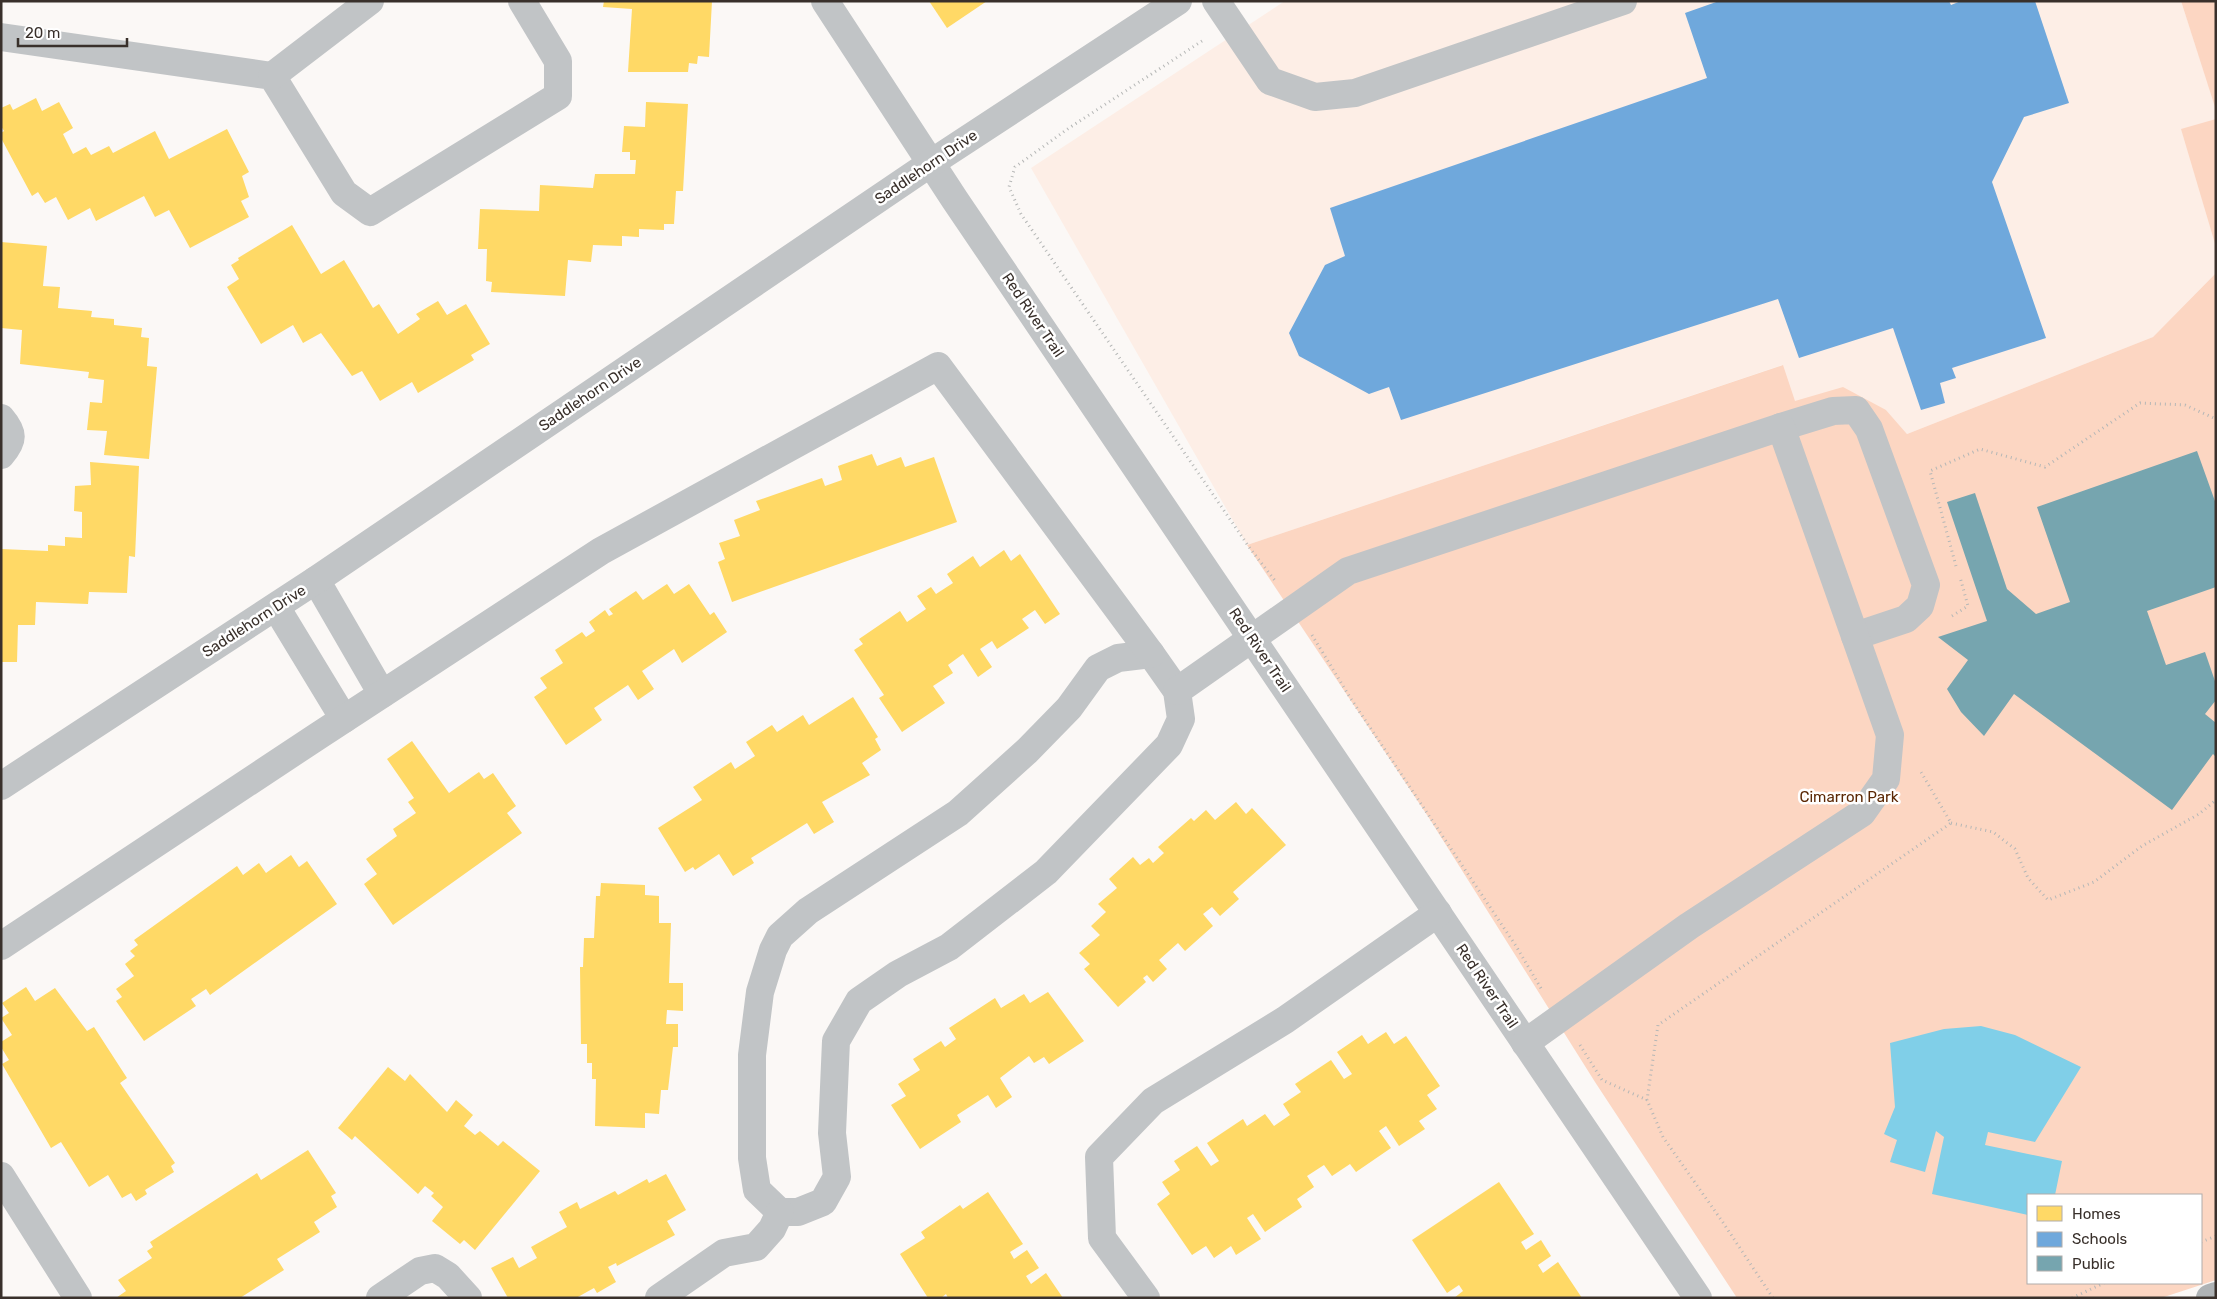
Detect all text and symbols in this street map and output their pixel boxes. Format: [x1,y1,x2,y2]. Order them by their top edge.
scale bar [18,15,126,47]
text: 20 m [25,24,60,42]
street label: Saddlehorn Drive [871,126,981,208]
street label: Red River Trail [998,269,1068,361]
street label: Saddlehorn Drive [535,353,645,435]
street label: Saddlehorn Drive [199,581,309,661]
street label: Red River Trail [1225,604,1295,696]
park label: Cimarron Park [1799,788,1899,806]
street label: Red River Trail [1452,940,1522,1032]
legend [2027,1194,2202,1284]
text: Homes [2072,1205,2121,1223]
text: Schools [2072,1230,2128,1248]
text: Public [2072,1255,2115,1273]

